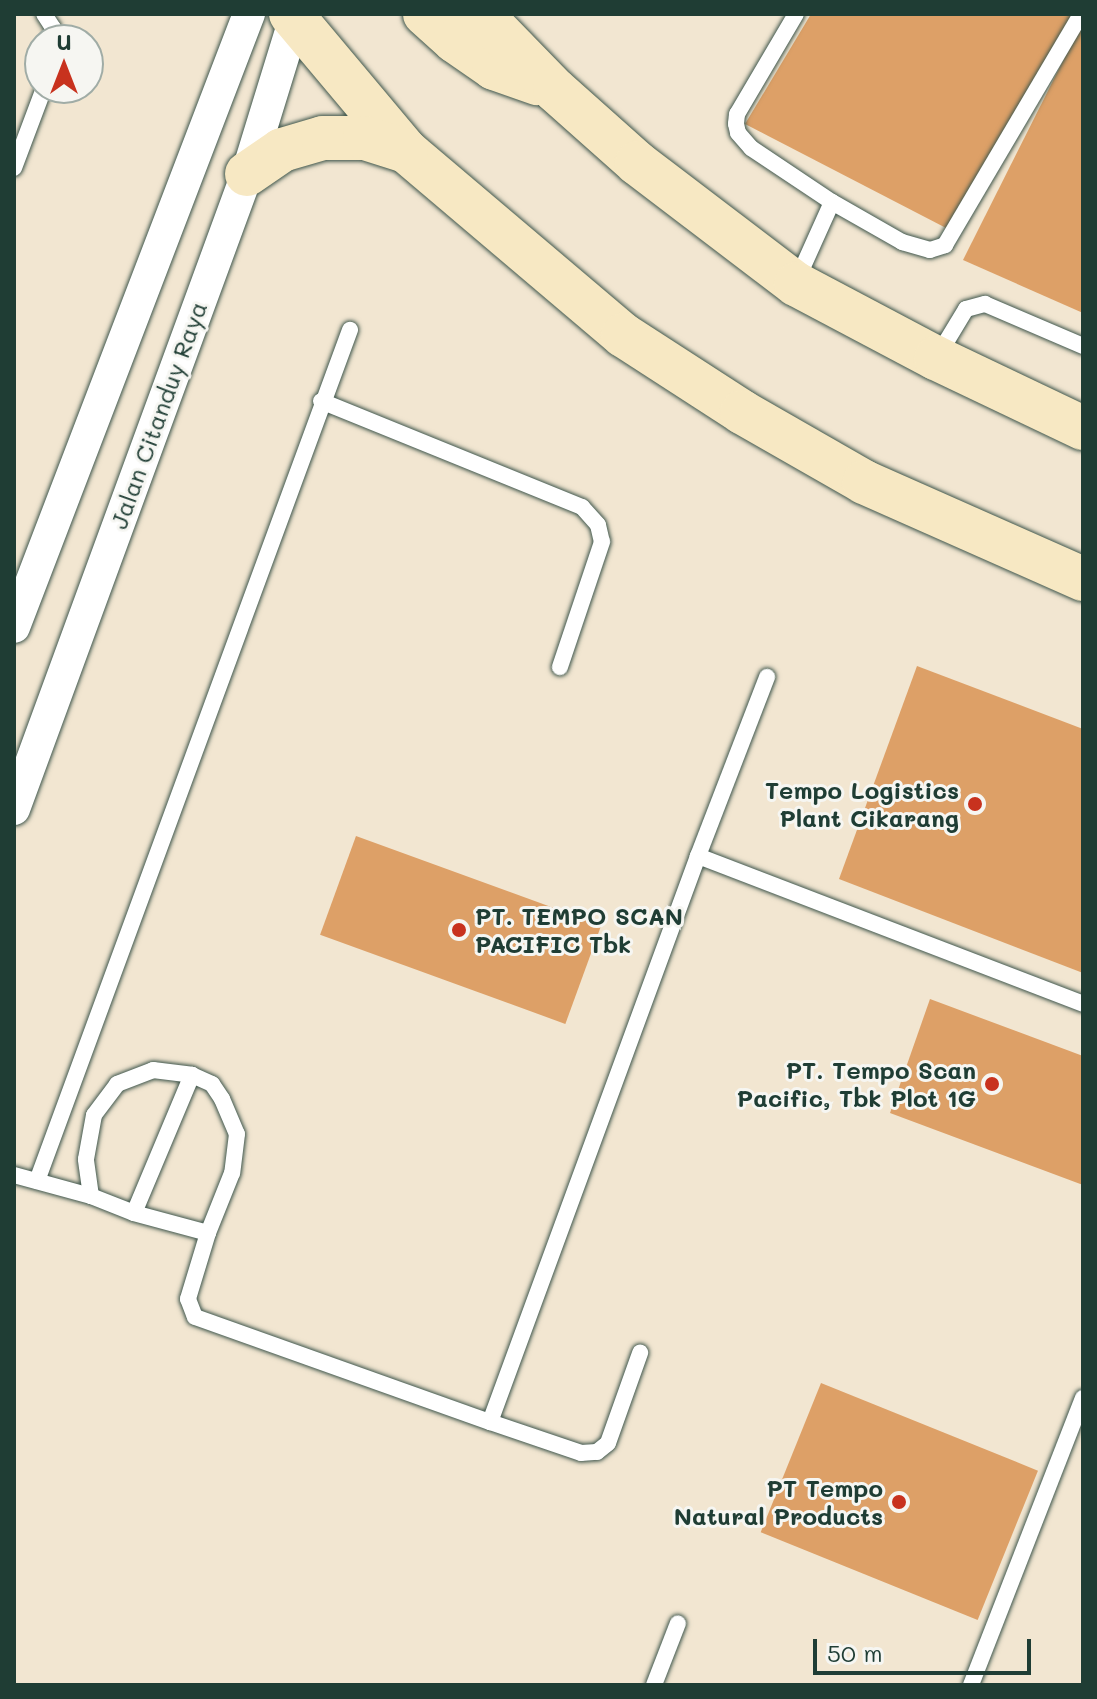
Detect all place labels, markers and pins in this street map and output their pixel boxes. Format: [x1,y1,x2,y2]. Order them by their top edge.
place label: Tempo Logistics Plant Cikarang [765,776,959,832]
marker: Tempo Logistics Plant Cikarang [966,795,984,813]
place label: PT. TEMPO SCAN PACIFIC Tbk [475,902,683,958]
marker: PT. TEMPO SCAN PACIFIC Tbk [450,921,468,939]
place label: PT. Tempo Scan Pacific, Tbk Plot 1G [737,1056,976,1112]
marker: PT. Tempo Scan Pacific, Tbk Plot 1G [983,1075,1001,1093]
place label: PT Tempo Natural Products [674,1474,883,1530]
marker: PT Tempo Natural Products [890,1493,908,1511]

